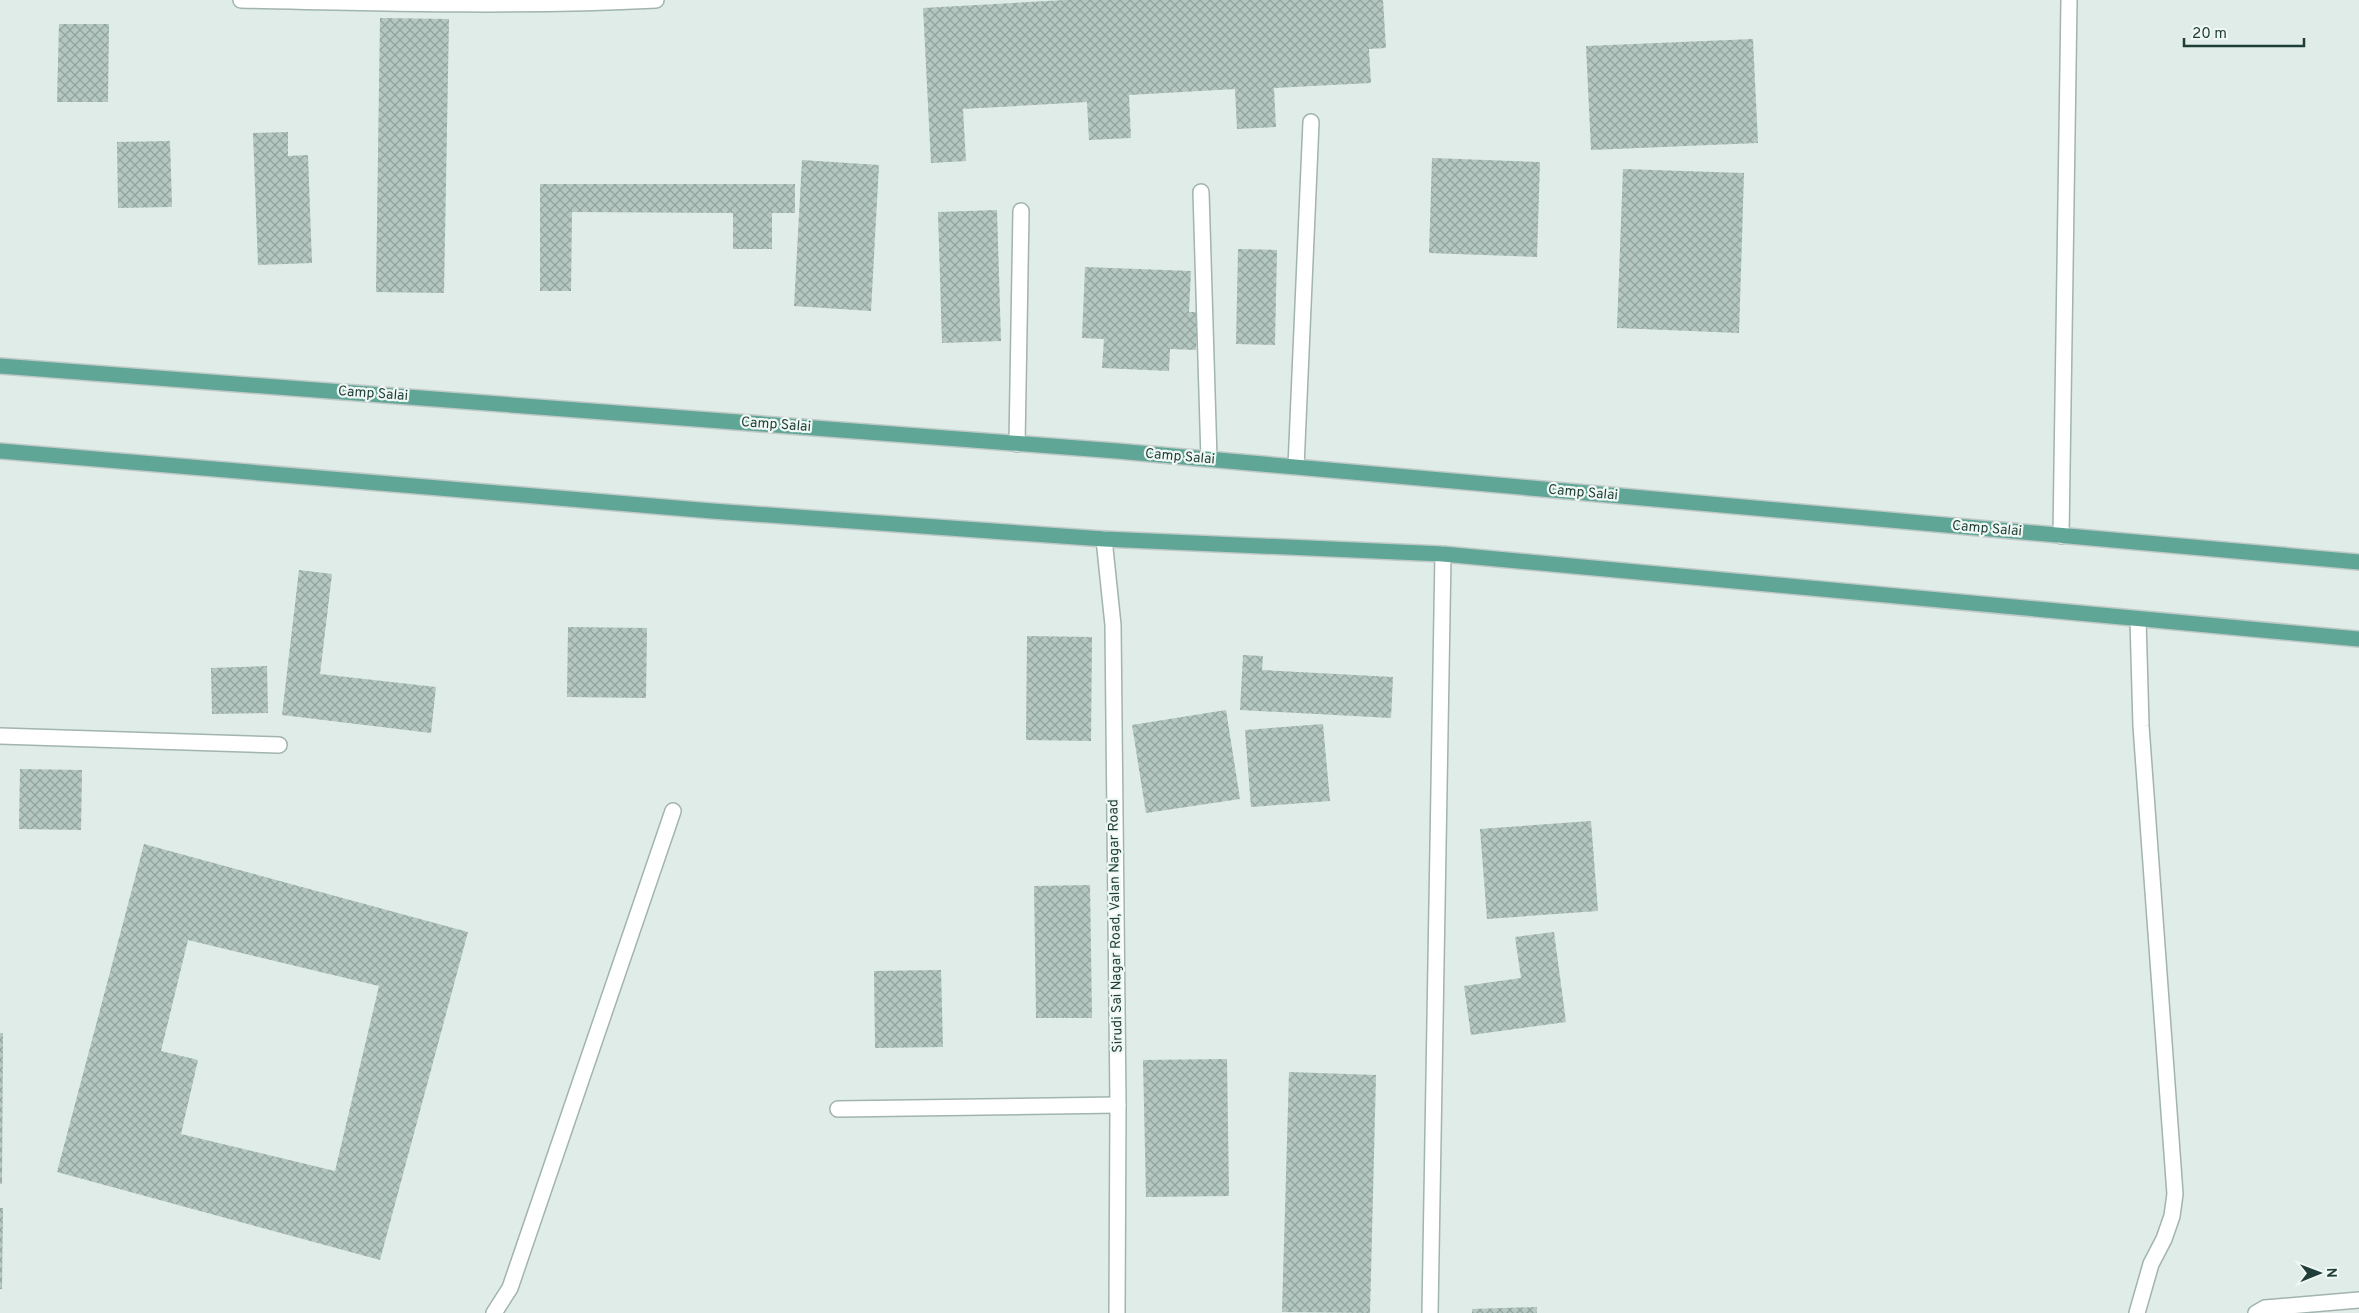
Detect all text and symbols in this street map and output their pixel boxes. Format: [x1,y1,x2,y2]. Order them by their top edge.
scale bar [2184,15,2304,47]
text: 20 m [2192,25,2227,44]
street label: Camp Salai [337,383,409,405]
street label: Camp Salai [740,414,812,436]
street label: Camp Salai [1144,445,1216,469]
street label: Camp Salai [1547,481,1619,505]
street label: Camp Salai [1951,517,2023,541]
street label: Sirudi Sai Nagar Road, Valan Nagar Road [1105,799,1127,1053]
north arrow [2294,1248,2344,1298]
text: N [2322,1268,2339,1278]

